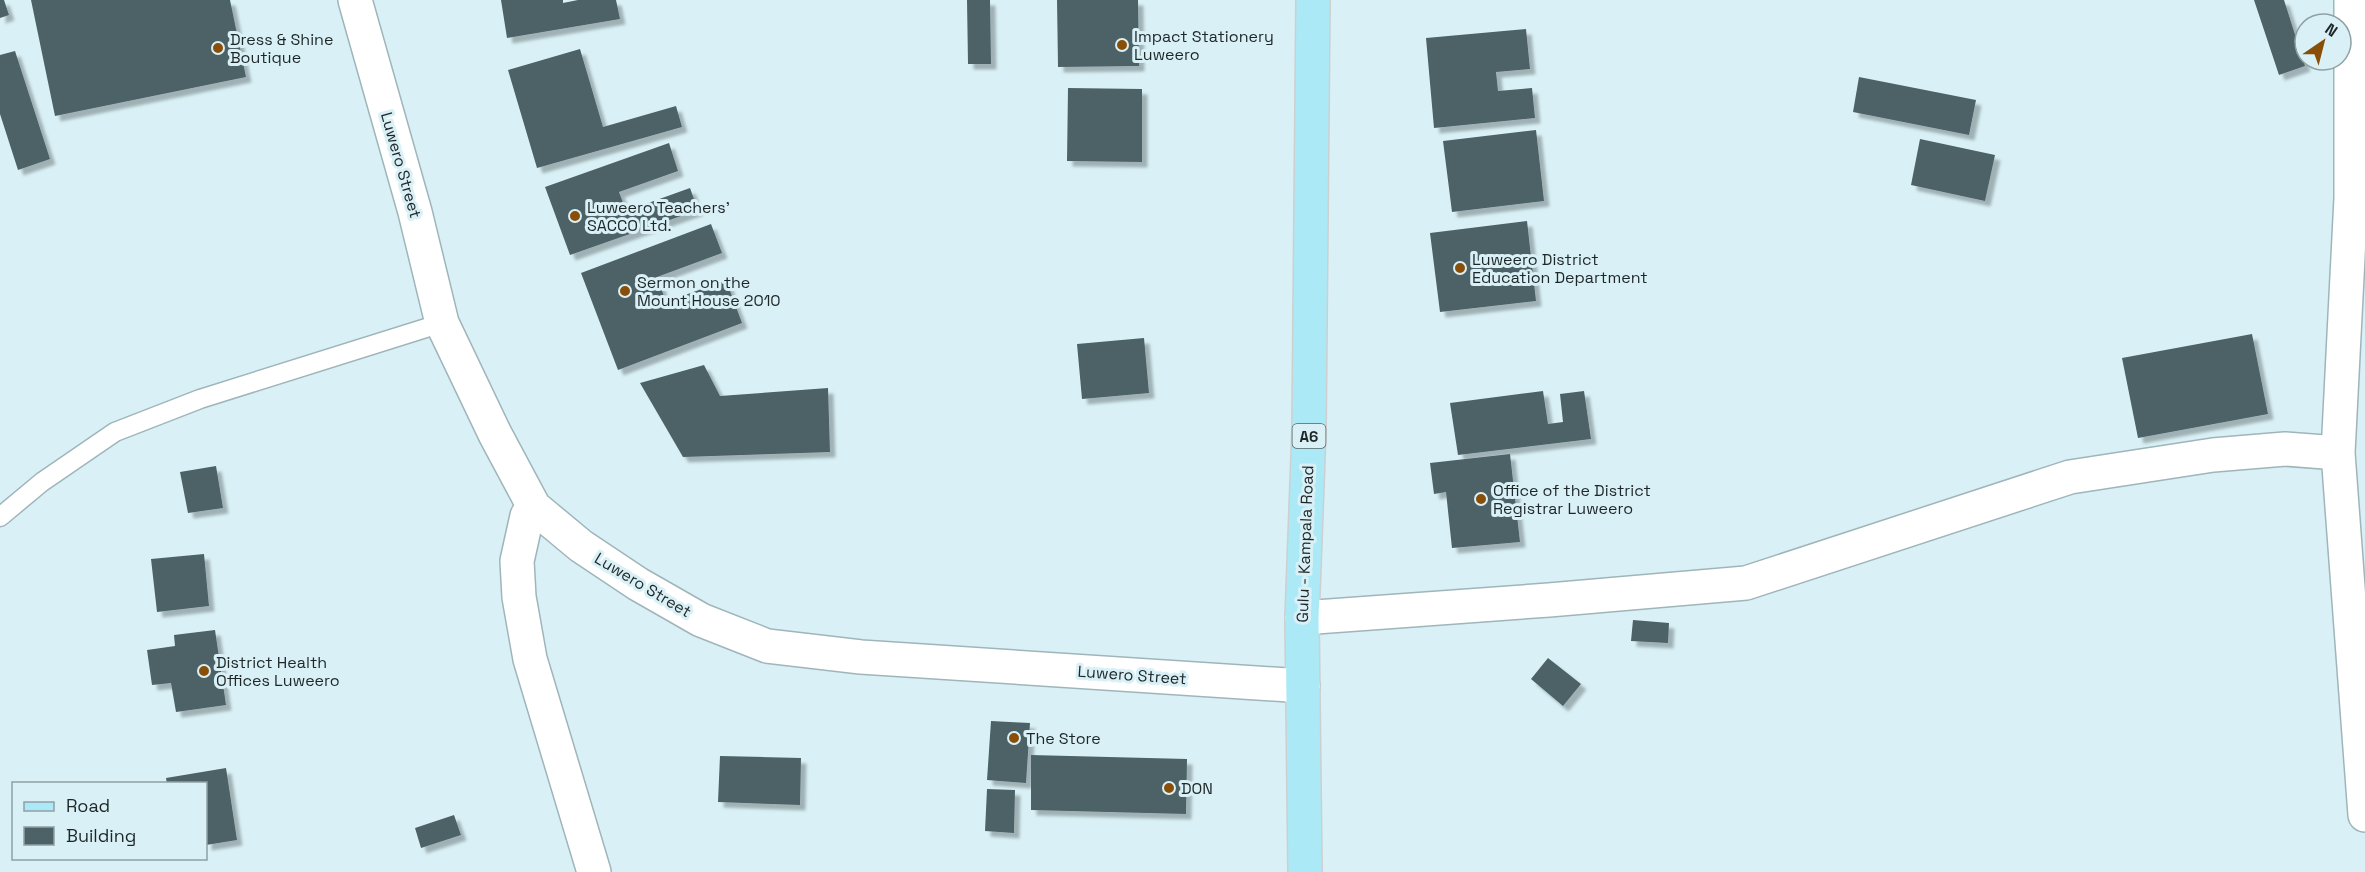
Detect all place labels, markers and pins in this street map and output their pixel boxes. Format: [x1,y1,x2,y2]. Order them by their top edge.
place label: Impact Stationery Luweero [1134,26,1274,65]
place label: Dress & Shine Boutique [230,29,333,68]
marker: Impact Stationery Luweero [1115,38,1129,52]
marker: Dress & Shine Boutique [211,41,225,55]
place label: Luweero Teachers' SACCO Ltd. [587,197,730,236]
marker: Luweero Teachers' SACCO Ltd. [568,209,582,223]
place label: Luweero District Education Department [1472,249,1648,288]
marker: Luweero District Education Department [1453,261,1467,275]
place label: Sermon on the Mount House 2010 [637,272,781,311]
marker: Sermon on the Mount House 2010 [618,284,632,298]
place label: Office of the District Registrar Luweero [1493,480,1651,519]
marker: Office of the District Registrar Luweero [1474,492,1488,506]
place label: District Health Offices Luweero [216,652,340,691]
marker: District Health Offices Luweero [197,664,211,678]
place label: The Store [1026,728,1101,749]
marker: The Store [1007,731,1021,745]
place label: DON [1181,778,1213,799]
marker: DON [1162,781,1176,795]

